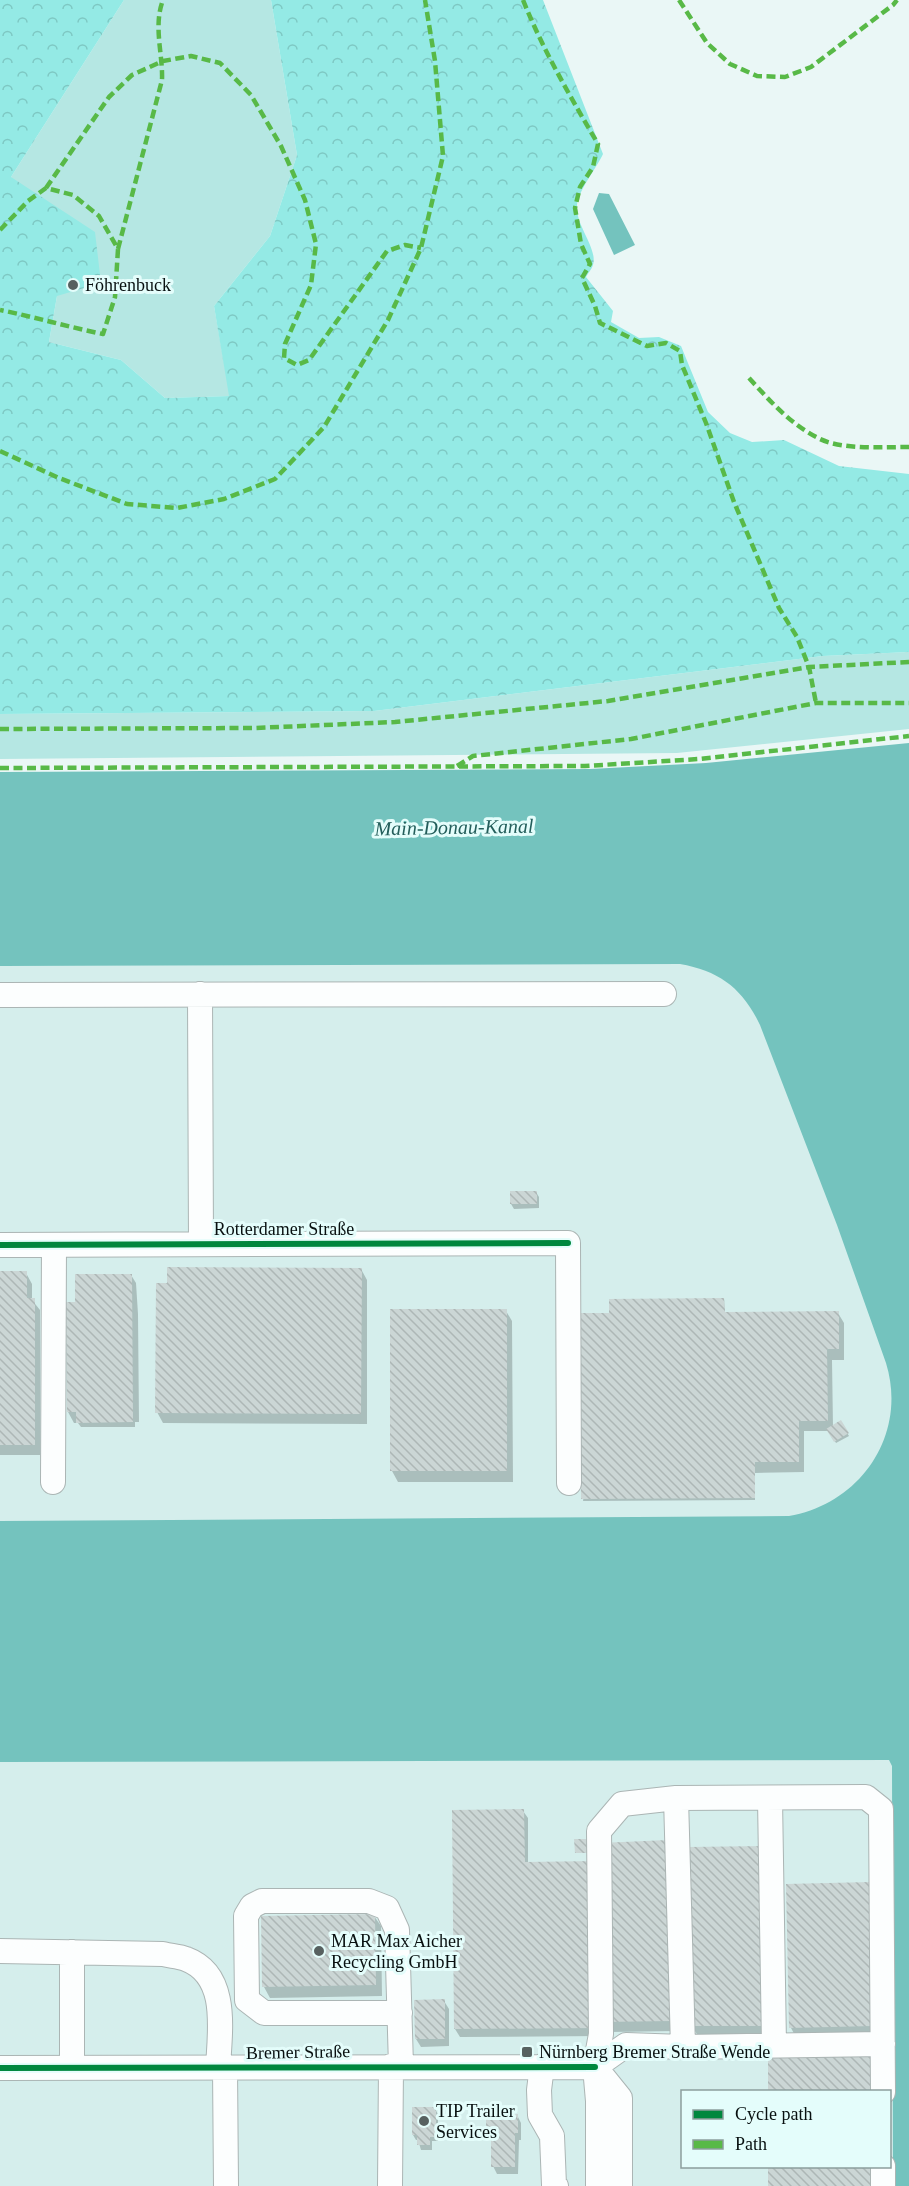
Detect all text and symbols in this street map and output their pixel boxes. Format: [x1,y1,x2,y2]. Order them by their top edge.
place label: Föhrenbuck [85,275,171,295]
marker: Föhrenbuck [66,278,80,292]
water label: Main-Donau-Kanal [373,815,534,839]
street label: Rotterdamer Straße [214,1219,354,1239]
place label: MAR Max Aicher Recycling GmbH [331,1931,462,1972]
marker: MAR Max Aicher Recycling GmbH [312,1944,326,1958]
street label: Bremer Straße [246,2041,350,2063]
place label: Nürnberg Bremer Straße Wende [539,2042,770,2062]
marker: Nürnberg Bremer Straße Wende [520,2045,534,2059]
legend [681,2090,891,2168]
place label: TIP Trailer Services [436,2101,515,2142]
text: Cycle path [735,2104,812,2124]
marker: TIP Trailer Services [417,2114,431,2128]
text: Path [735,2134,767,2154]

